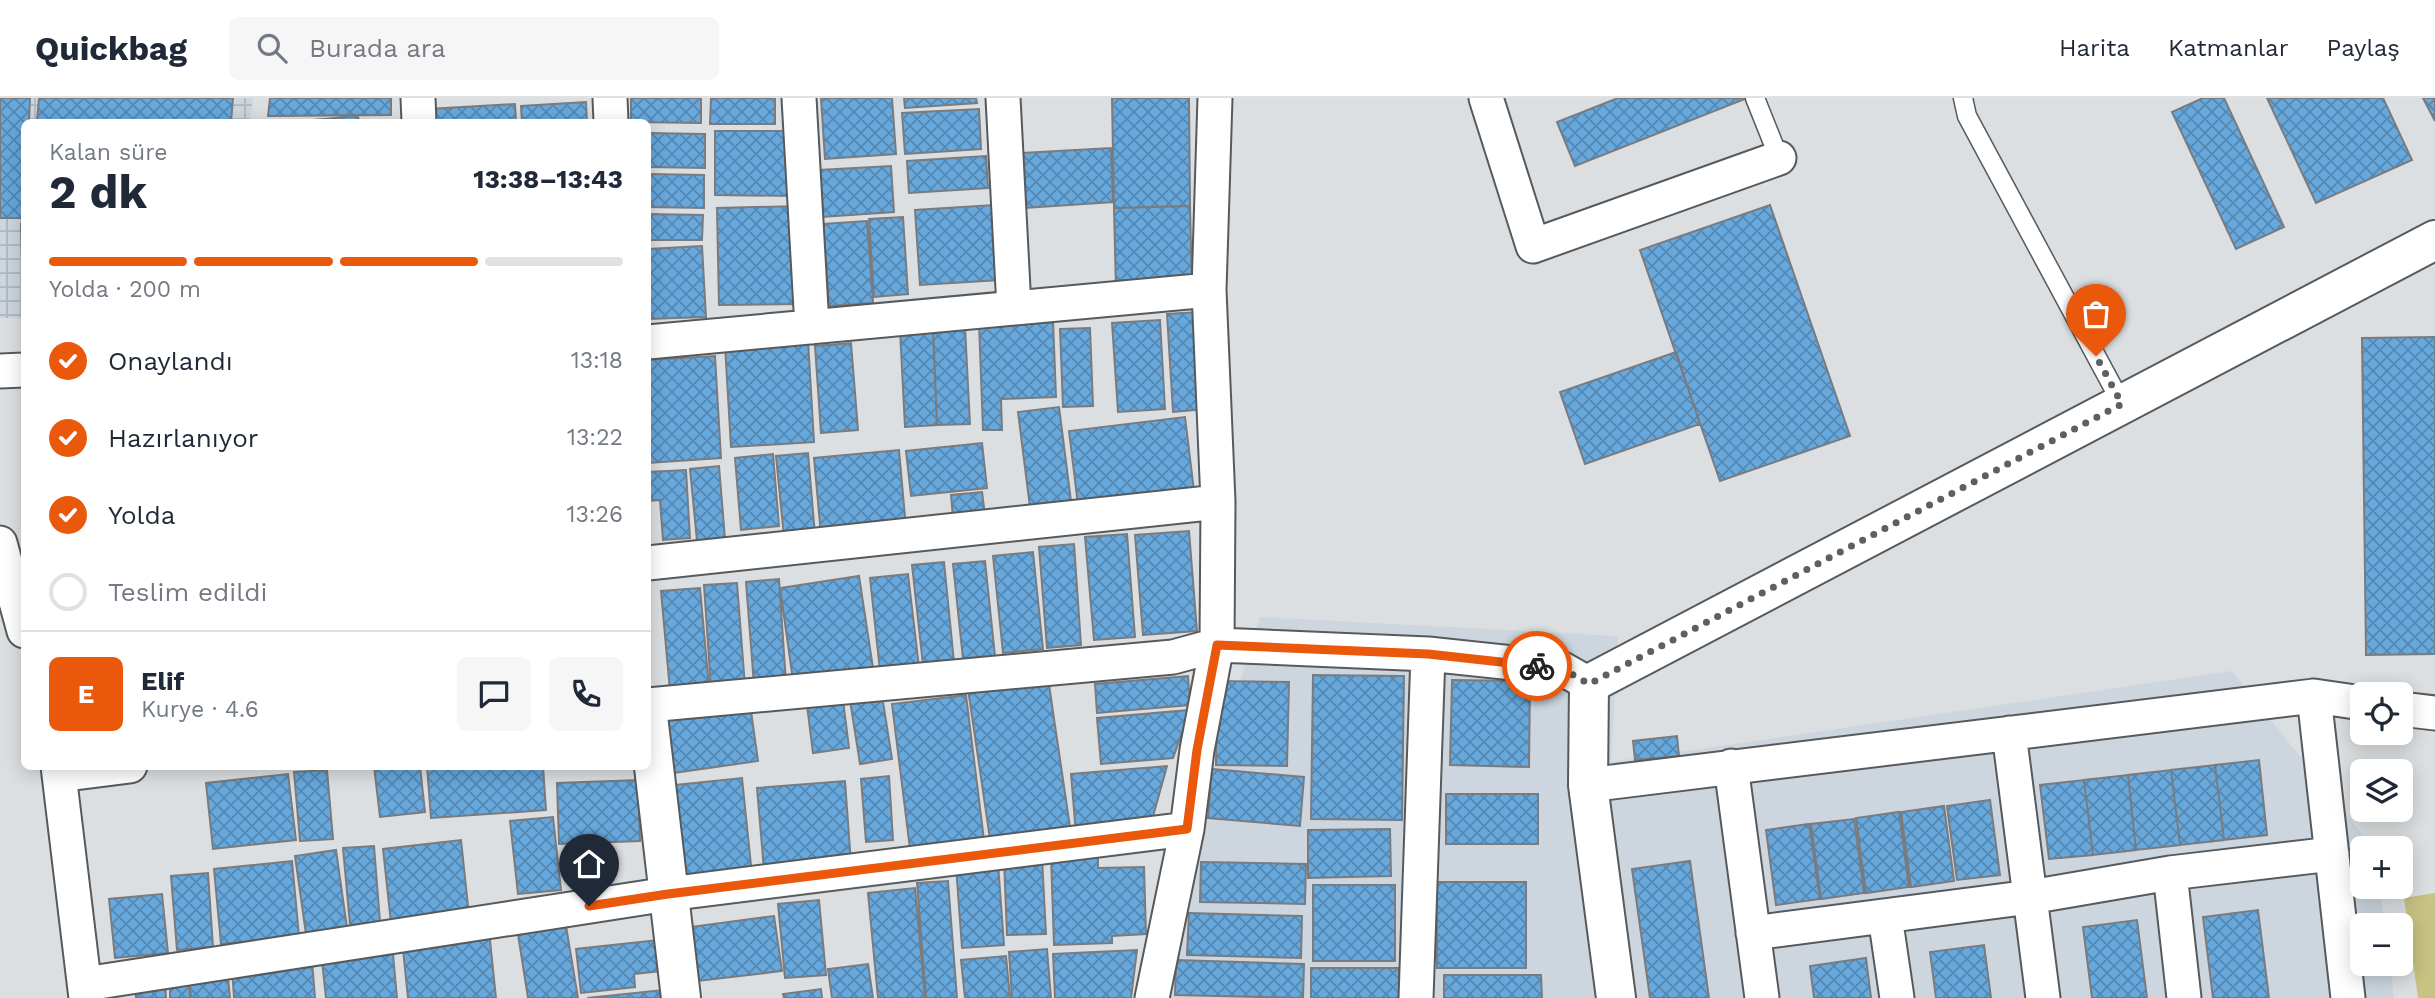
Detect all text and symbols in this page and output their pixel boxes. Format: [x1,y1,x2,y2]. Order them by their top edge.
search box [229,17,719,80]
text: Quickbag [35,29,187,68]
icon: search [253,29,291,67]
text: Burada ara [309,33,446,63]
text: Harita [2059,34,2130,62]
text: Katmanlar [2168,34,2289,62]
text: Paylaş [2327,34,2400,62]
text: Kalan süre [49,139,168,166]
text: 13:38–13:43 [473,164,623,194]
text: 2 dk [49,165,147,219]
text: Yolda · 200 m [49,276,201,303]
pin [2066,284,2126,356]
icon: bag [2077,295,2115,333]
icon: check [49,342,87,380]
text: Onaylandı [108,346,233,376]
text: 13:18 [571,347,623,374]
icon: check [49,419,87,457]
text: Hazırlanıyor [108,423,258,453]
text: 13:22 [567,424,623,451]
icon: check [49,496,87,534]
text: Yolda [108,500,176,530]
text: 13:26 [566,501,623,528]
text: Teslim edildi [108,577,267,607]
courier [1502,631,1572,701]
icon: bike [1518,647,1556,685]
button: chat [457,657,531,731]
button: phone [549,657,623,731]
text: Elif [141,666,184,696]
text: E [78,679,94,709]
map controls [2350,682,2413,976]
button: locate [2350,682,2413,745]
text: Kurye · 4.6 [141,696,259,723]
button: layers [2350,759,2413,822]
pin [559,834,619,906]
button: + [2350,836,2413,899]
icon: home [570,845,608,883]
button: − [2350,913,2413,976]

